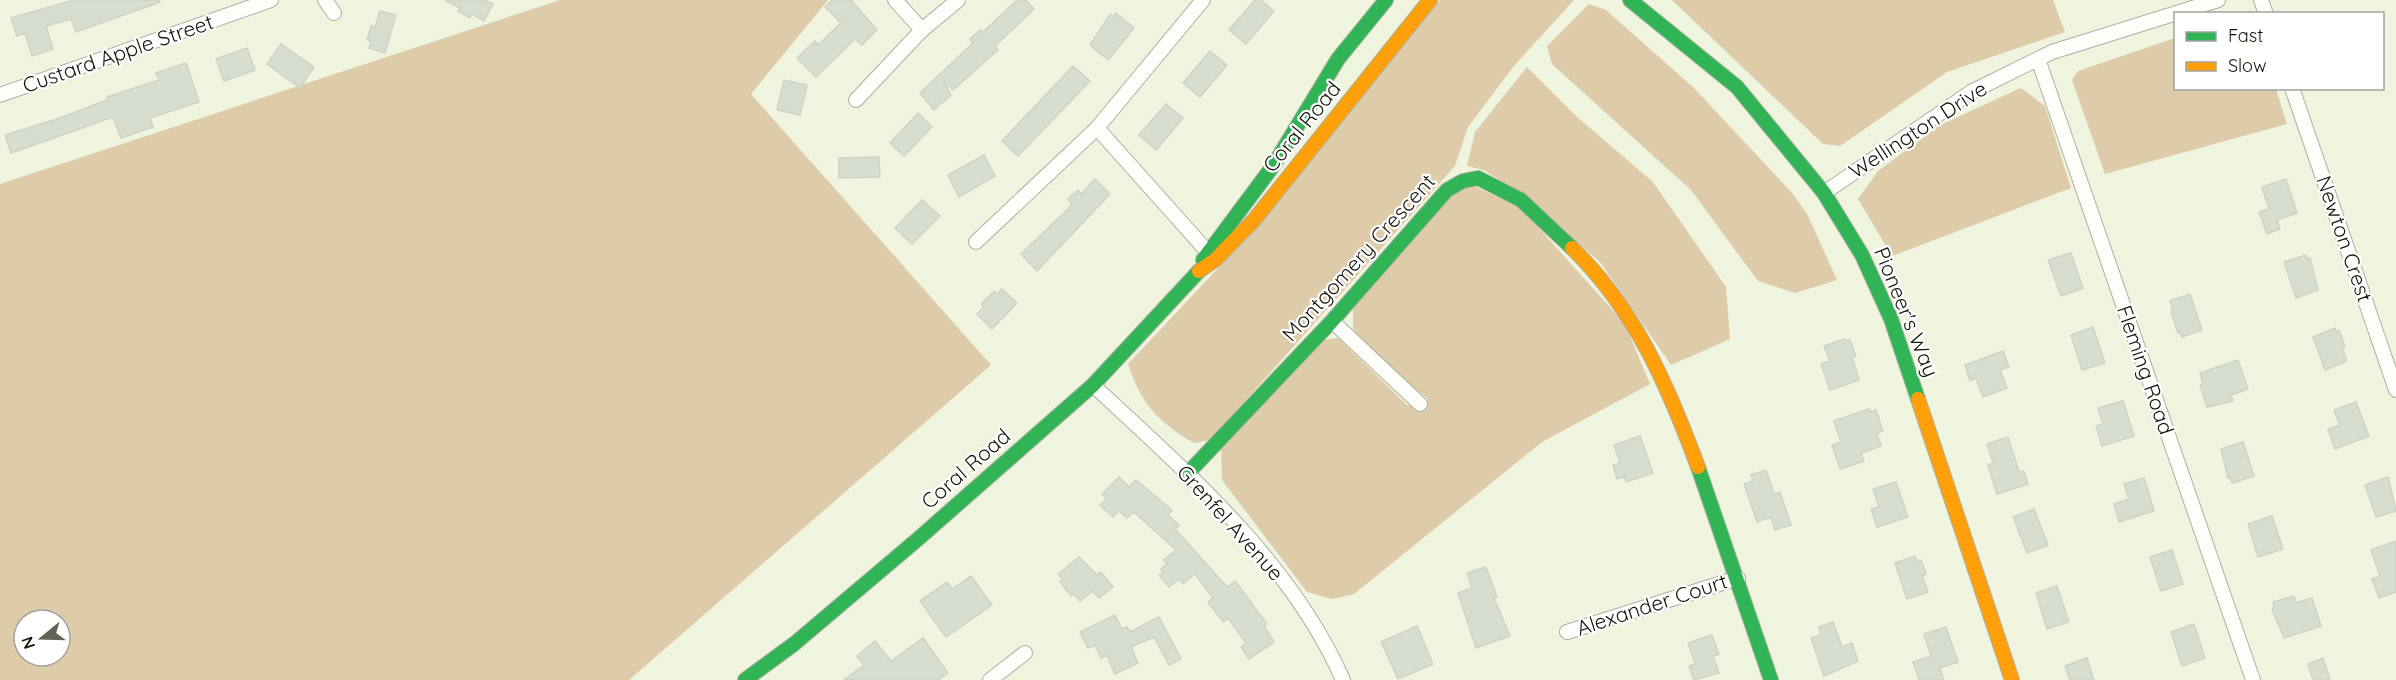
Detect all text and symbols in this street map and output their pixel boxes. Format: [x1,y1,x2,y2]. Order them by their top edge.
street label: Custard Apple Street [19,8,217,98]
legend [2174,12,2384,90]
text: Fast [2228,24,2263,47]
text: Slow [2228,54,2266,77]
street label: Wellington Drive [1844,75,1991,183]
street label: Coral Road [1257,76,1346,177]
street label: Montgomery Crescent [1276,168,1440,346]
street label: Newton Crest [2311,172,2379,305]
street label: Pioneer's Way [1869,243,1945,380]
street label: Fleming Road [2112,302,2180,438]
street label: Coral Road [915,422,1015,514]
street label: Grenfel Avenue [1172,459,1290,586]
street label: Alexander Court [1573,567,1730,641]
north arrow [12,608,72,668]
text: N [16,634,39,652]

